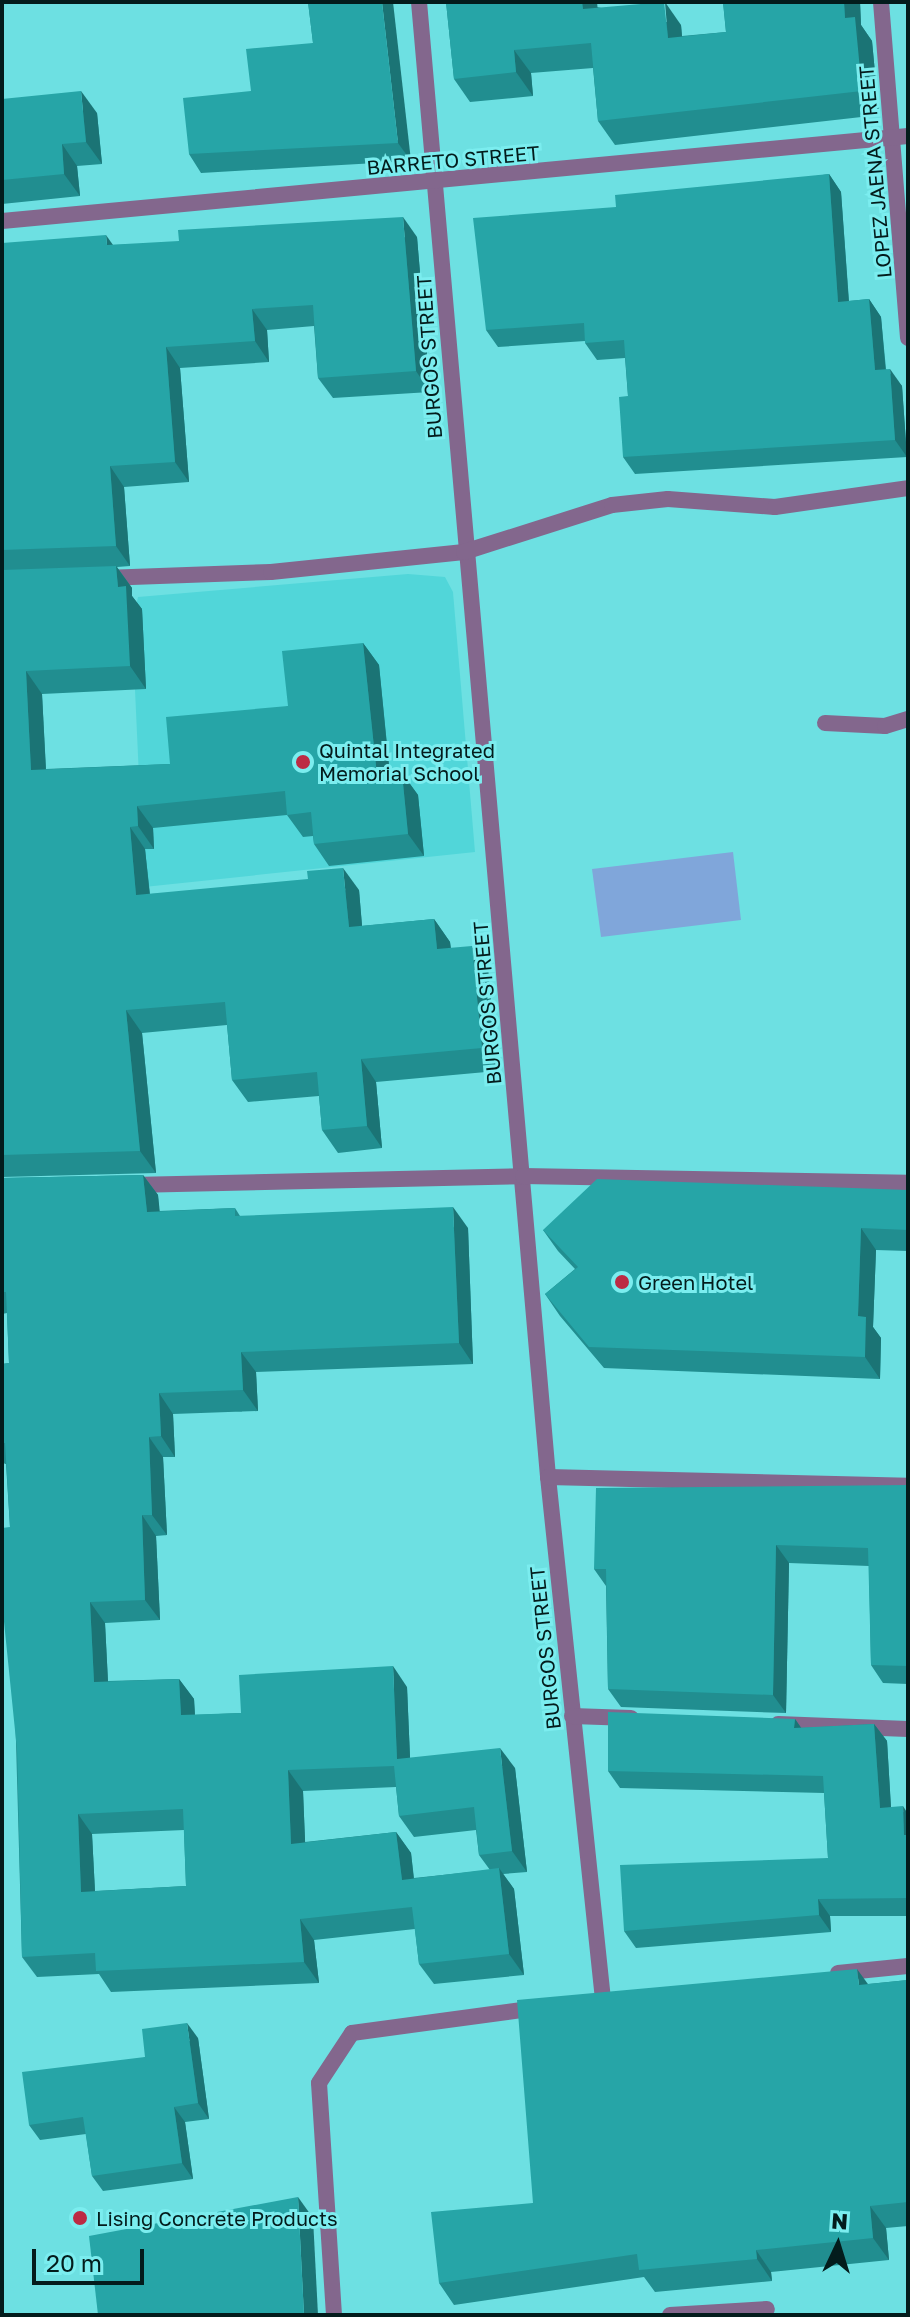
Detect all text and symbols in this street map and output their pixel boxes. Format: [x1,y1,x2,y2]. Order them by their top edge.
street label: LOPEZ JAENA STREET [854,65,896,279]
street label: BARRETO STREET [366,140,540,180]
street label: BURGOS STREET [411,274,447,440]
place label: Quintal Integrated Memorial School [319,738,495,785]
marker: Quintal Integrated Memorial School [294,753,312,771]
street label: BURGOS STREET [468,920,506,1086]
place label: Green Hotel [638,1270,753,1294]
marker: Green Hotel [613,1273,631,1291]
street label: BURGOS STREET [524,1565,566,1731]
north arrow [798,2205,878,2285]
place label: Lising Concrete Products [96,2206,338,2230]
text: N [830,2207,849,2235]
marker: Lising Concrete Products [71,2209,89,2227]
scale bar [36,2233,148,2283]
text: 20 m [46,2248,102,2277]

